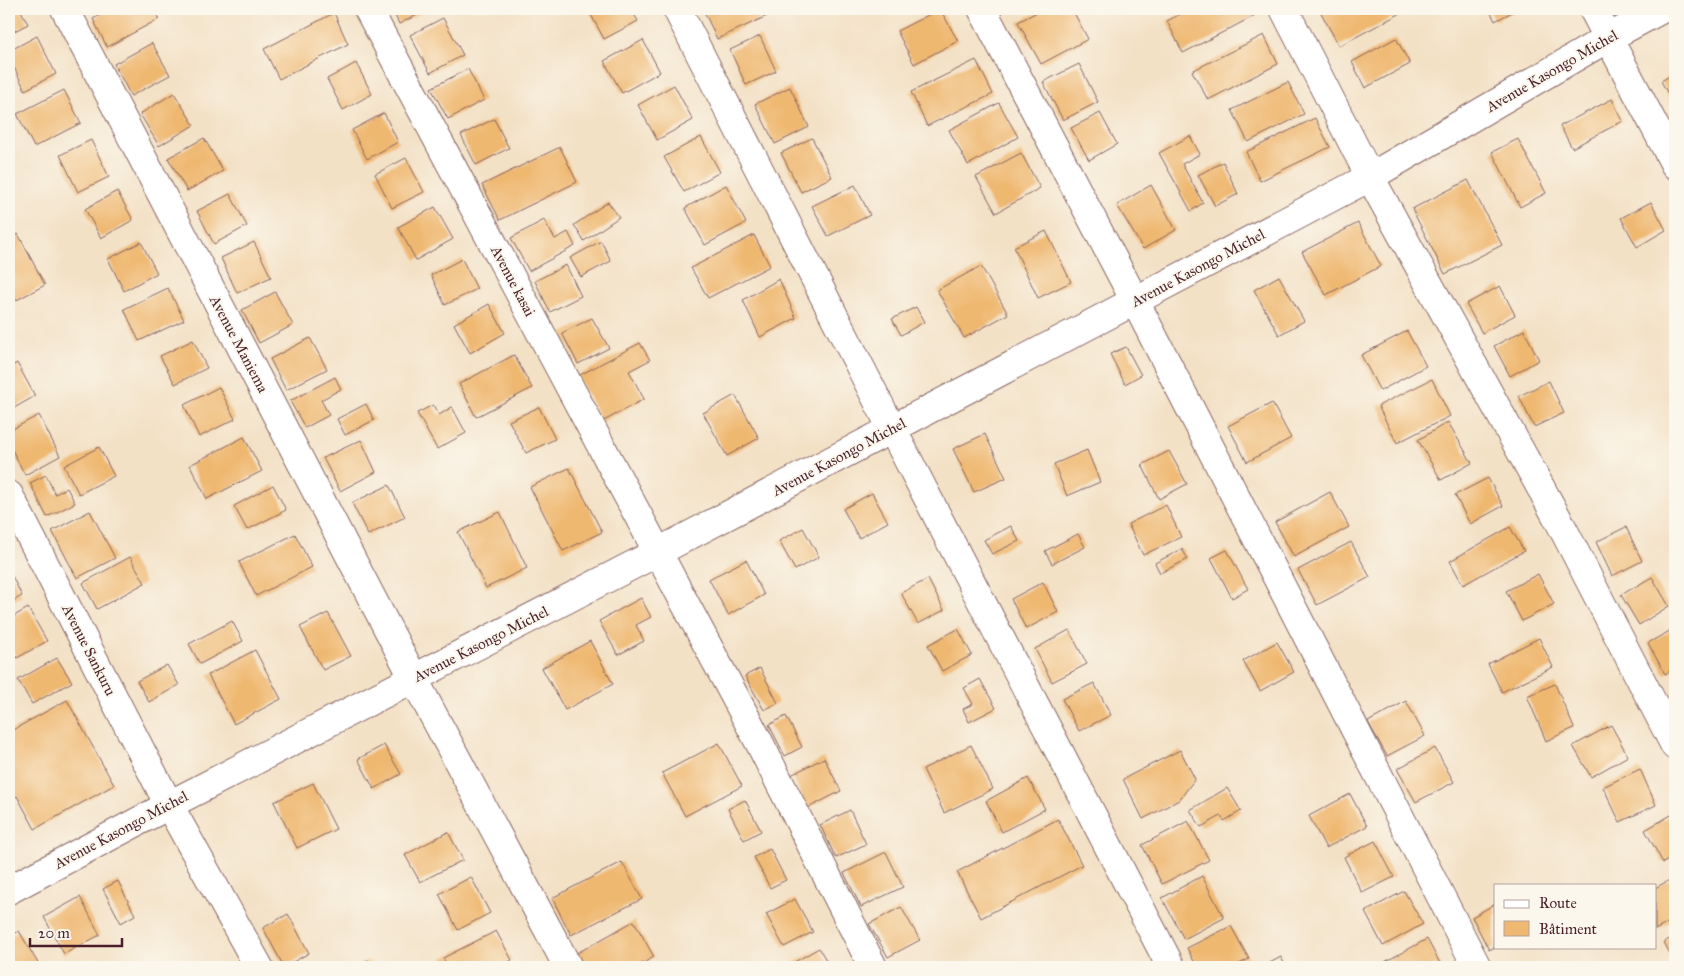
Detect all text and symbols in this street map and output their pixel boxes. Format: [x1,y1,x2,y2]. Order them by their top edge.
street label: Avenue Kasongo Michel [1482,26,1622,117]
street label: Avenue Kasongo Michel [1127,225,1269,311]
street label: Avenue kasai [486,242,539,319]
street label: Avenue Maniema [205,291,272,396]
street label: Avenue Kasongo Michel [768,414,910,500]
street label: Avenue Sankuru [58,600,120,699]
street label: Avenue Kasongo Michel [410,602,552,686]
street label: Avenue Kasongo Michel [50,787,192,873]
legend [1494,884,1656,948]
text: Route [1539,894,1577,912]
scale bar [30,916,122,948]
text: Bâtiment [1539,920,1598,938]
text: 20 m [38,924,70,942]

